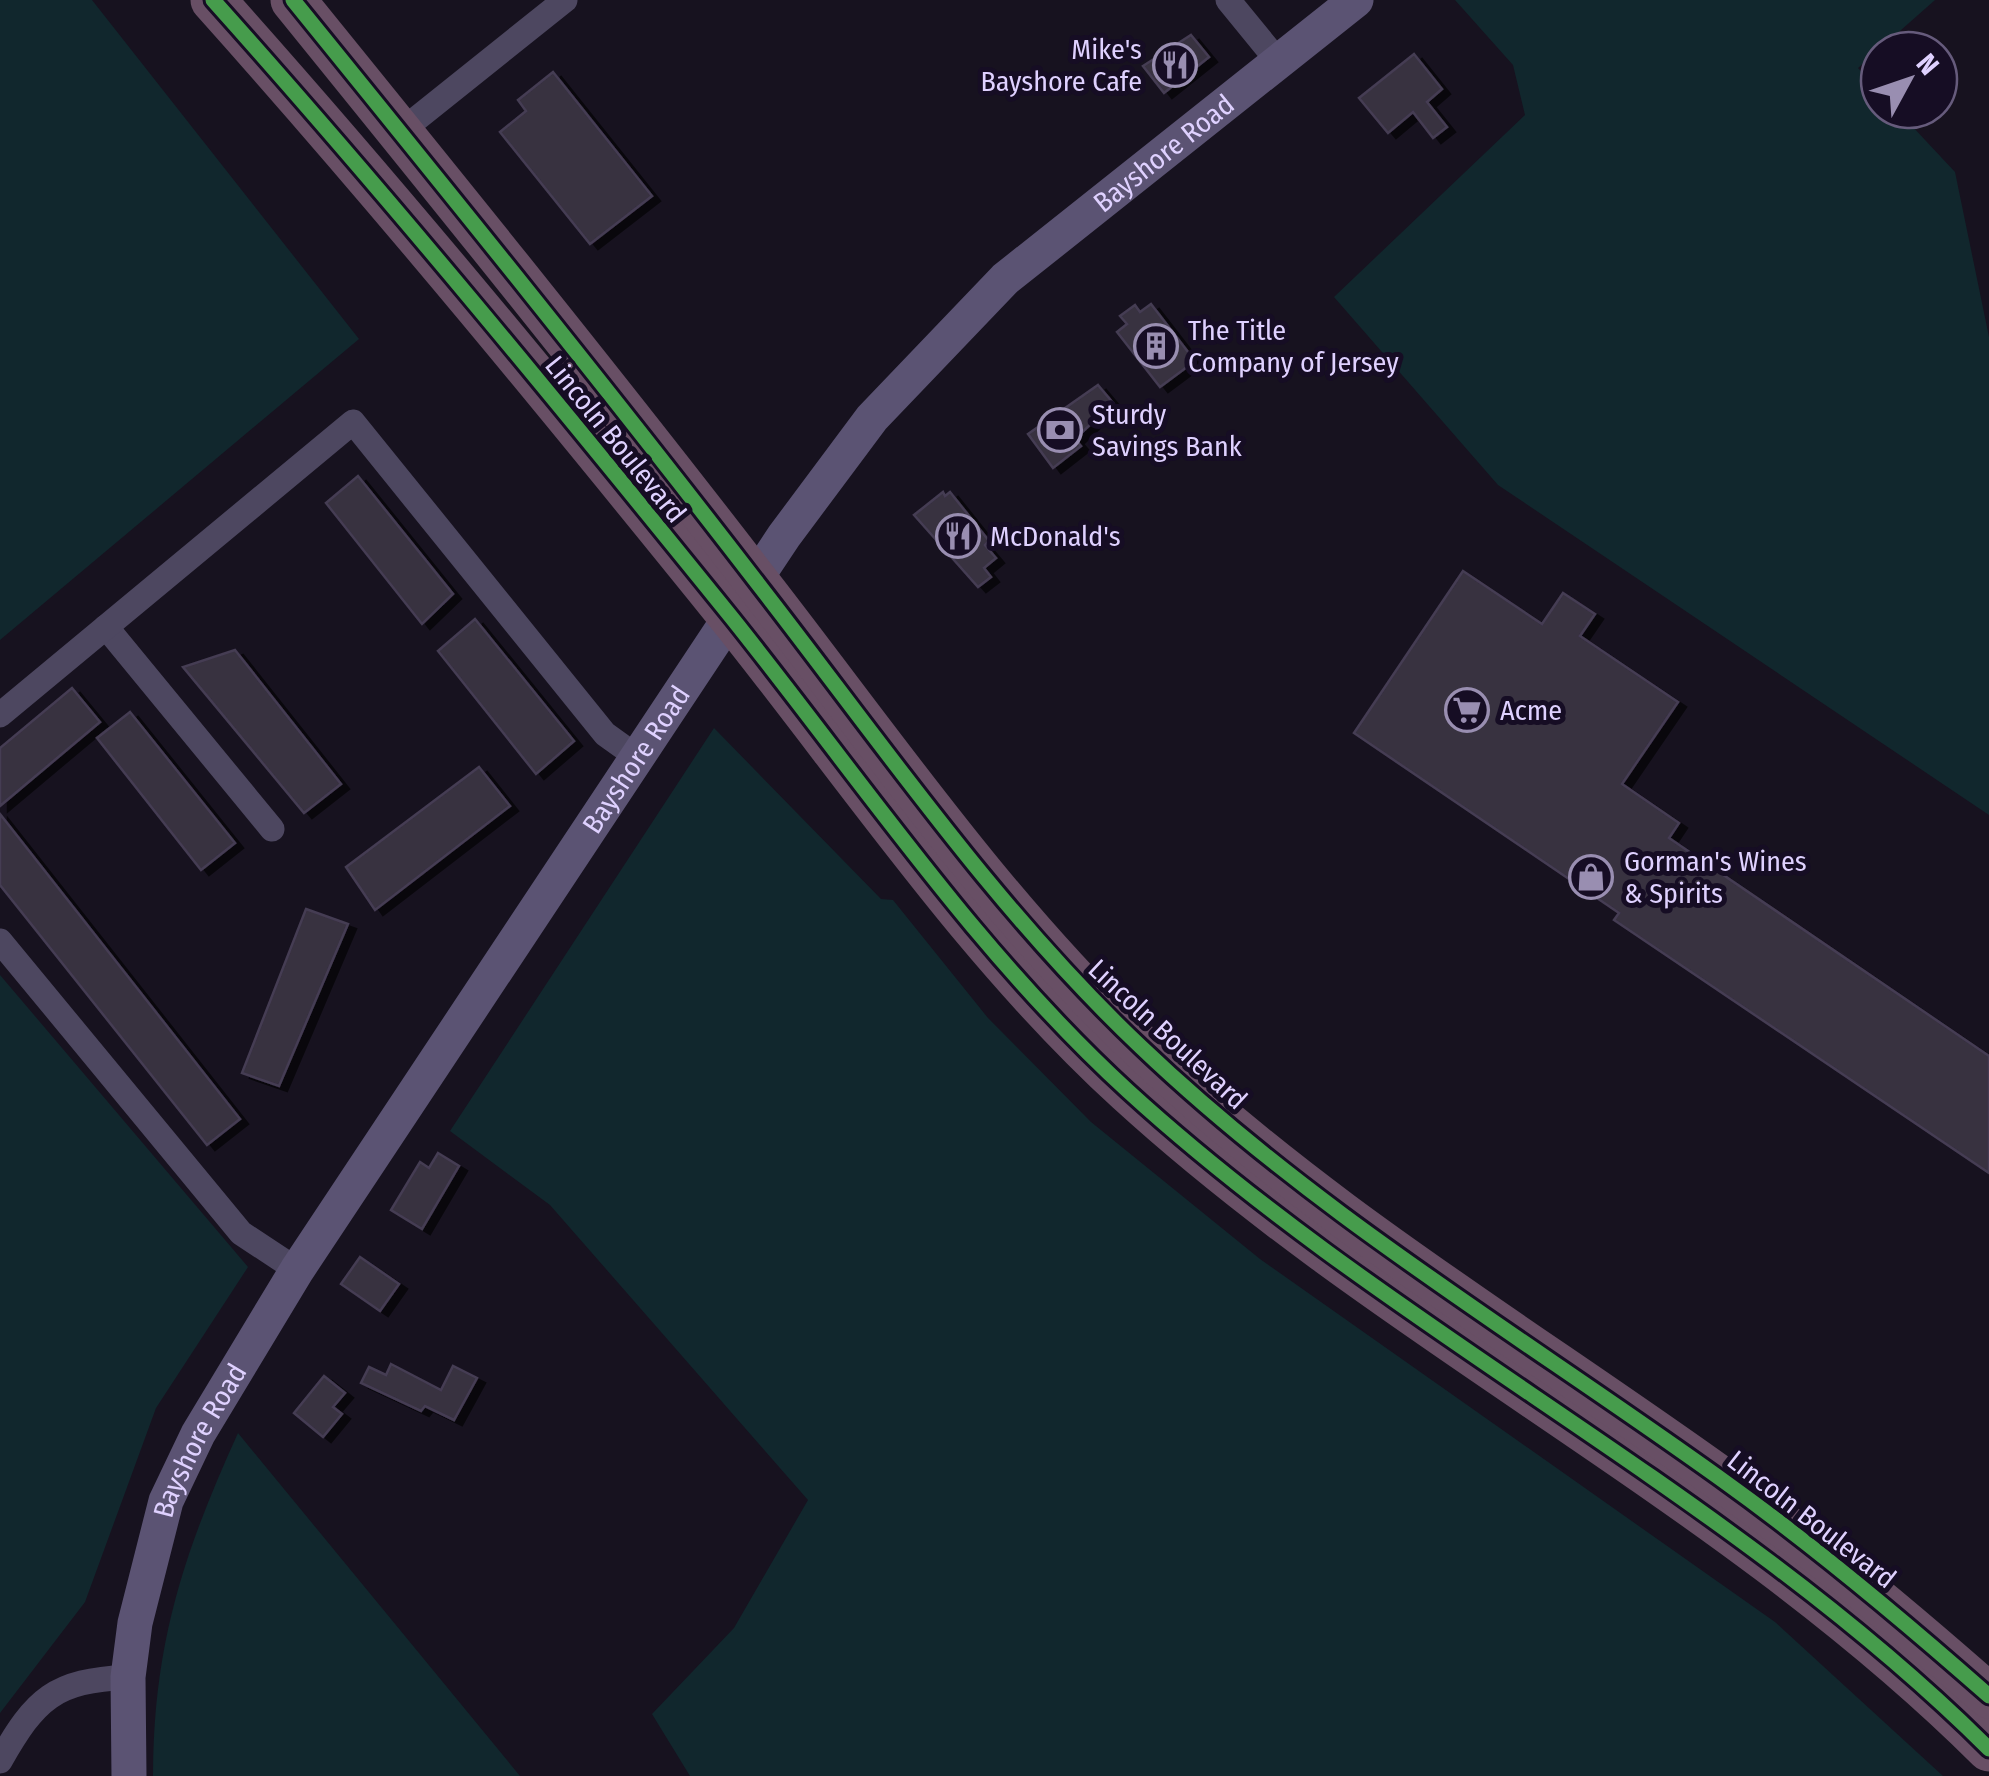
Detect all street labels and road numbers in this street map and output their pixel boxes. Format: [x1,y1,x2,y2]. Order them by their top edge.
street label: Bayshore Road [1087,88,1241,219]
street label: Lincoln Boulevard [538,349,693,529]
street label: Bayshore Road [576,680,697,840]
street label: Lincoln Boulevard [1082,953,1254,1116]
street label: Bayshore Road [146,1358,254,1521]
street label: Lincoln Boulevard [1721,1443,1902,1595]

